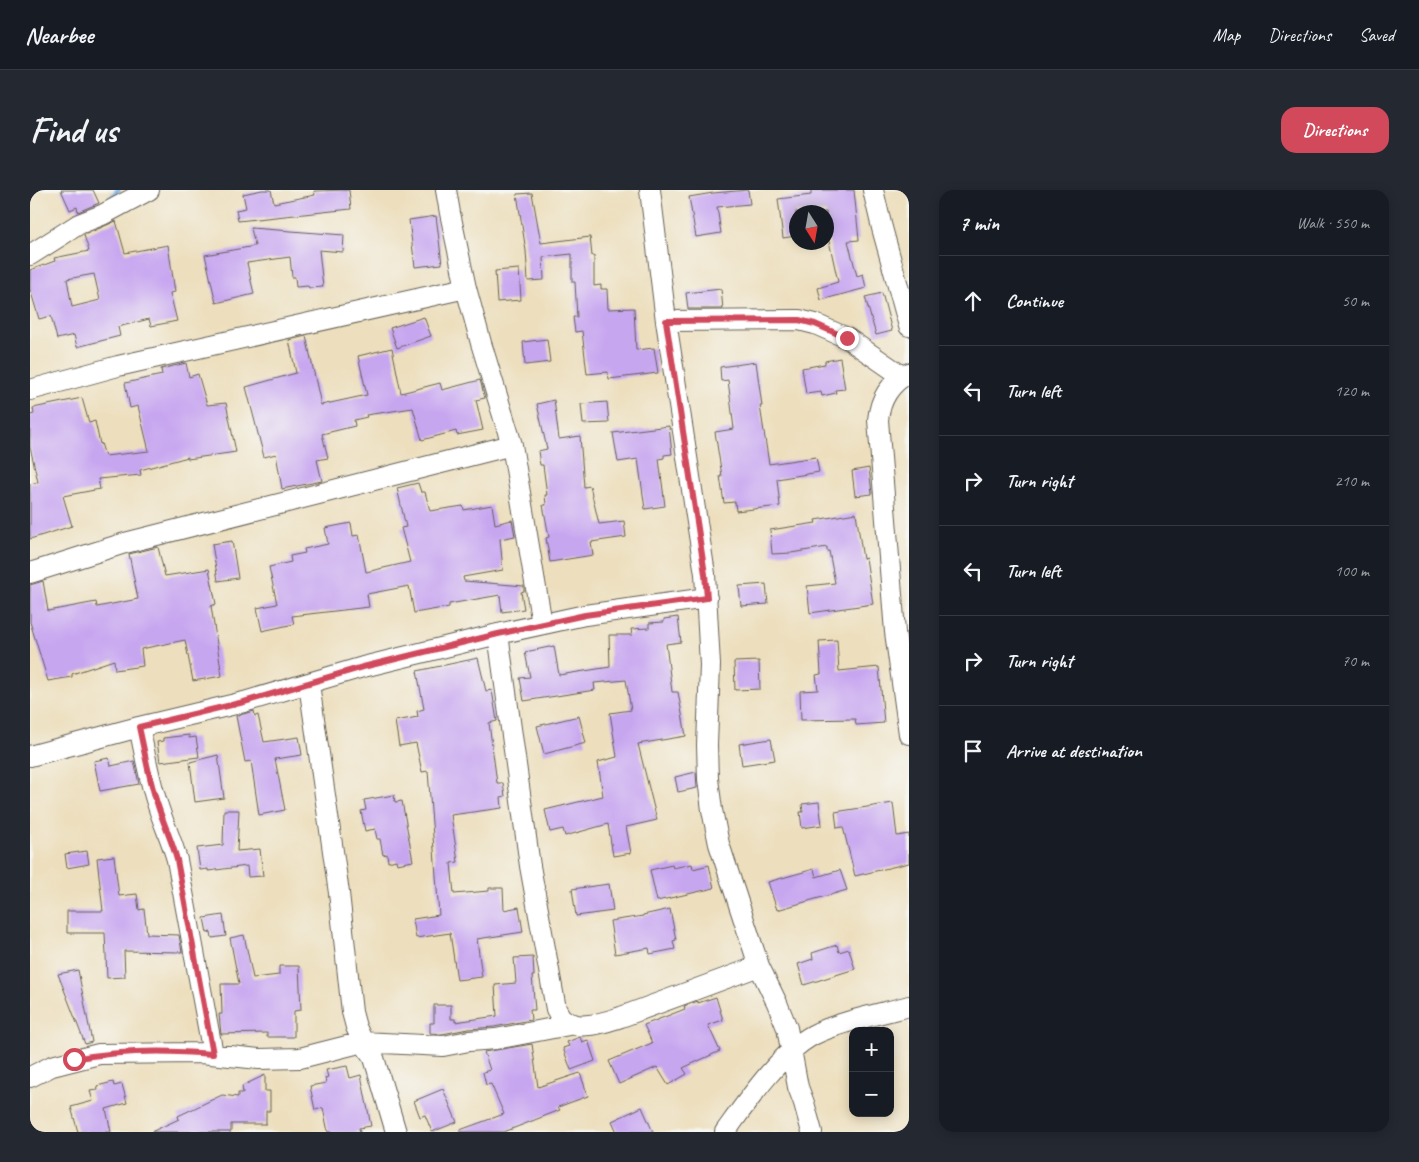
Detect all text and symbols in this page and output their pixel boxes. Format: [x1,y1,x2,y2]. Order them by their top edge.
text: Nearbee [25,20,93,50]
text: Map [1213,24,1240,46]
text: Directions [1268,24,1331,46]
text: Saved [1359,24,1394,46]
button: Directions [1281,107,1389,153]
text: Find us [30,108,117,153]
north arrow [789,205,834,250]
text: 7 min [959,210,999,236]
text: Walk · 550 m [1297,213,1369,233]
icon: ahead [959,287,987,315]
text: Continue [1006,289,1063,313]
text: 50 m [1342,291,1369,311]
route end [836,327,859,350]
icon: left [959,377,987,405]
text: Turn left [1006,379,1061,403]
text: 120 m [1335,381,1369,401]
icon: right [959,467,987,495]
text: Turn right [1006,469,1073,493]
text: 210 m [1335,471,1369,491]
icon: left [959,557,987,585]
text: Turn left [1006,559,1061,583]
text: 100 m [1335,561,1369,581]
icon: right [959,647,987,675]
text: Turn right [1006,649,1073,673]
text: 70 m [1342,651,1369,671]
icon: arrive [959,737,987,765]
text: Arrive at destination [1006,739,1142,763]
map controls [849,1027,894,1117]
button: + [849,1027,894,1072]
route start [63,1048,86,1071]
button: − [849,1072,894,1117]

